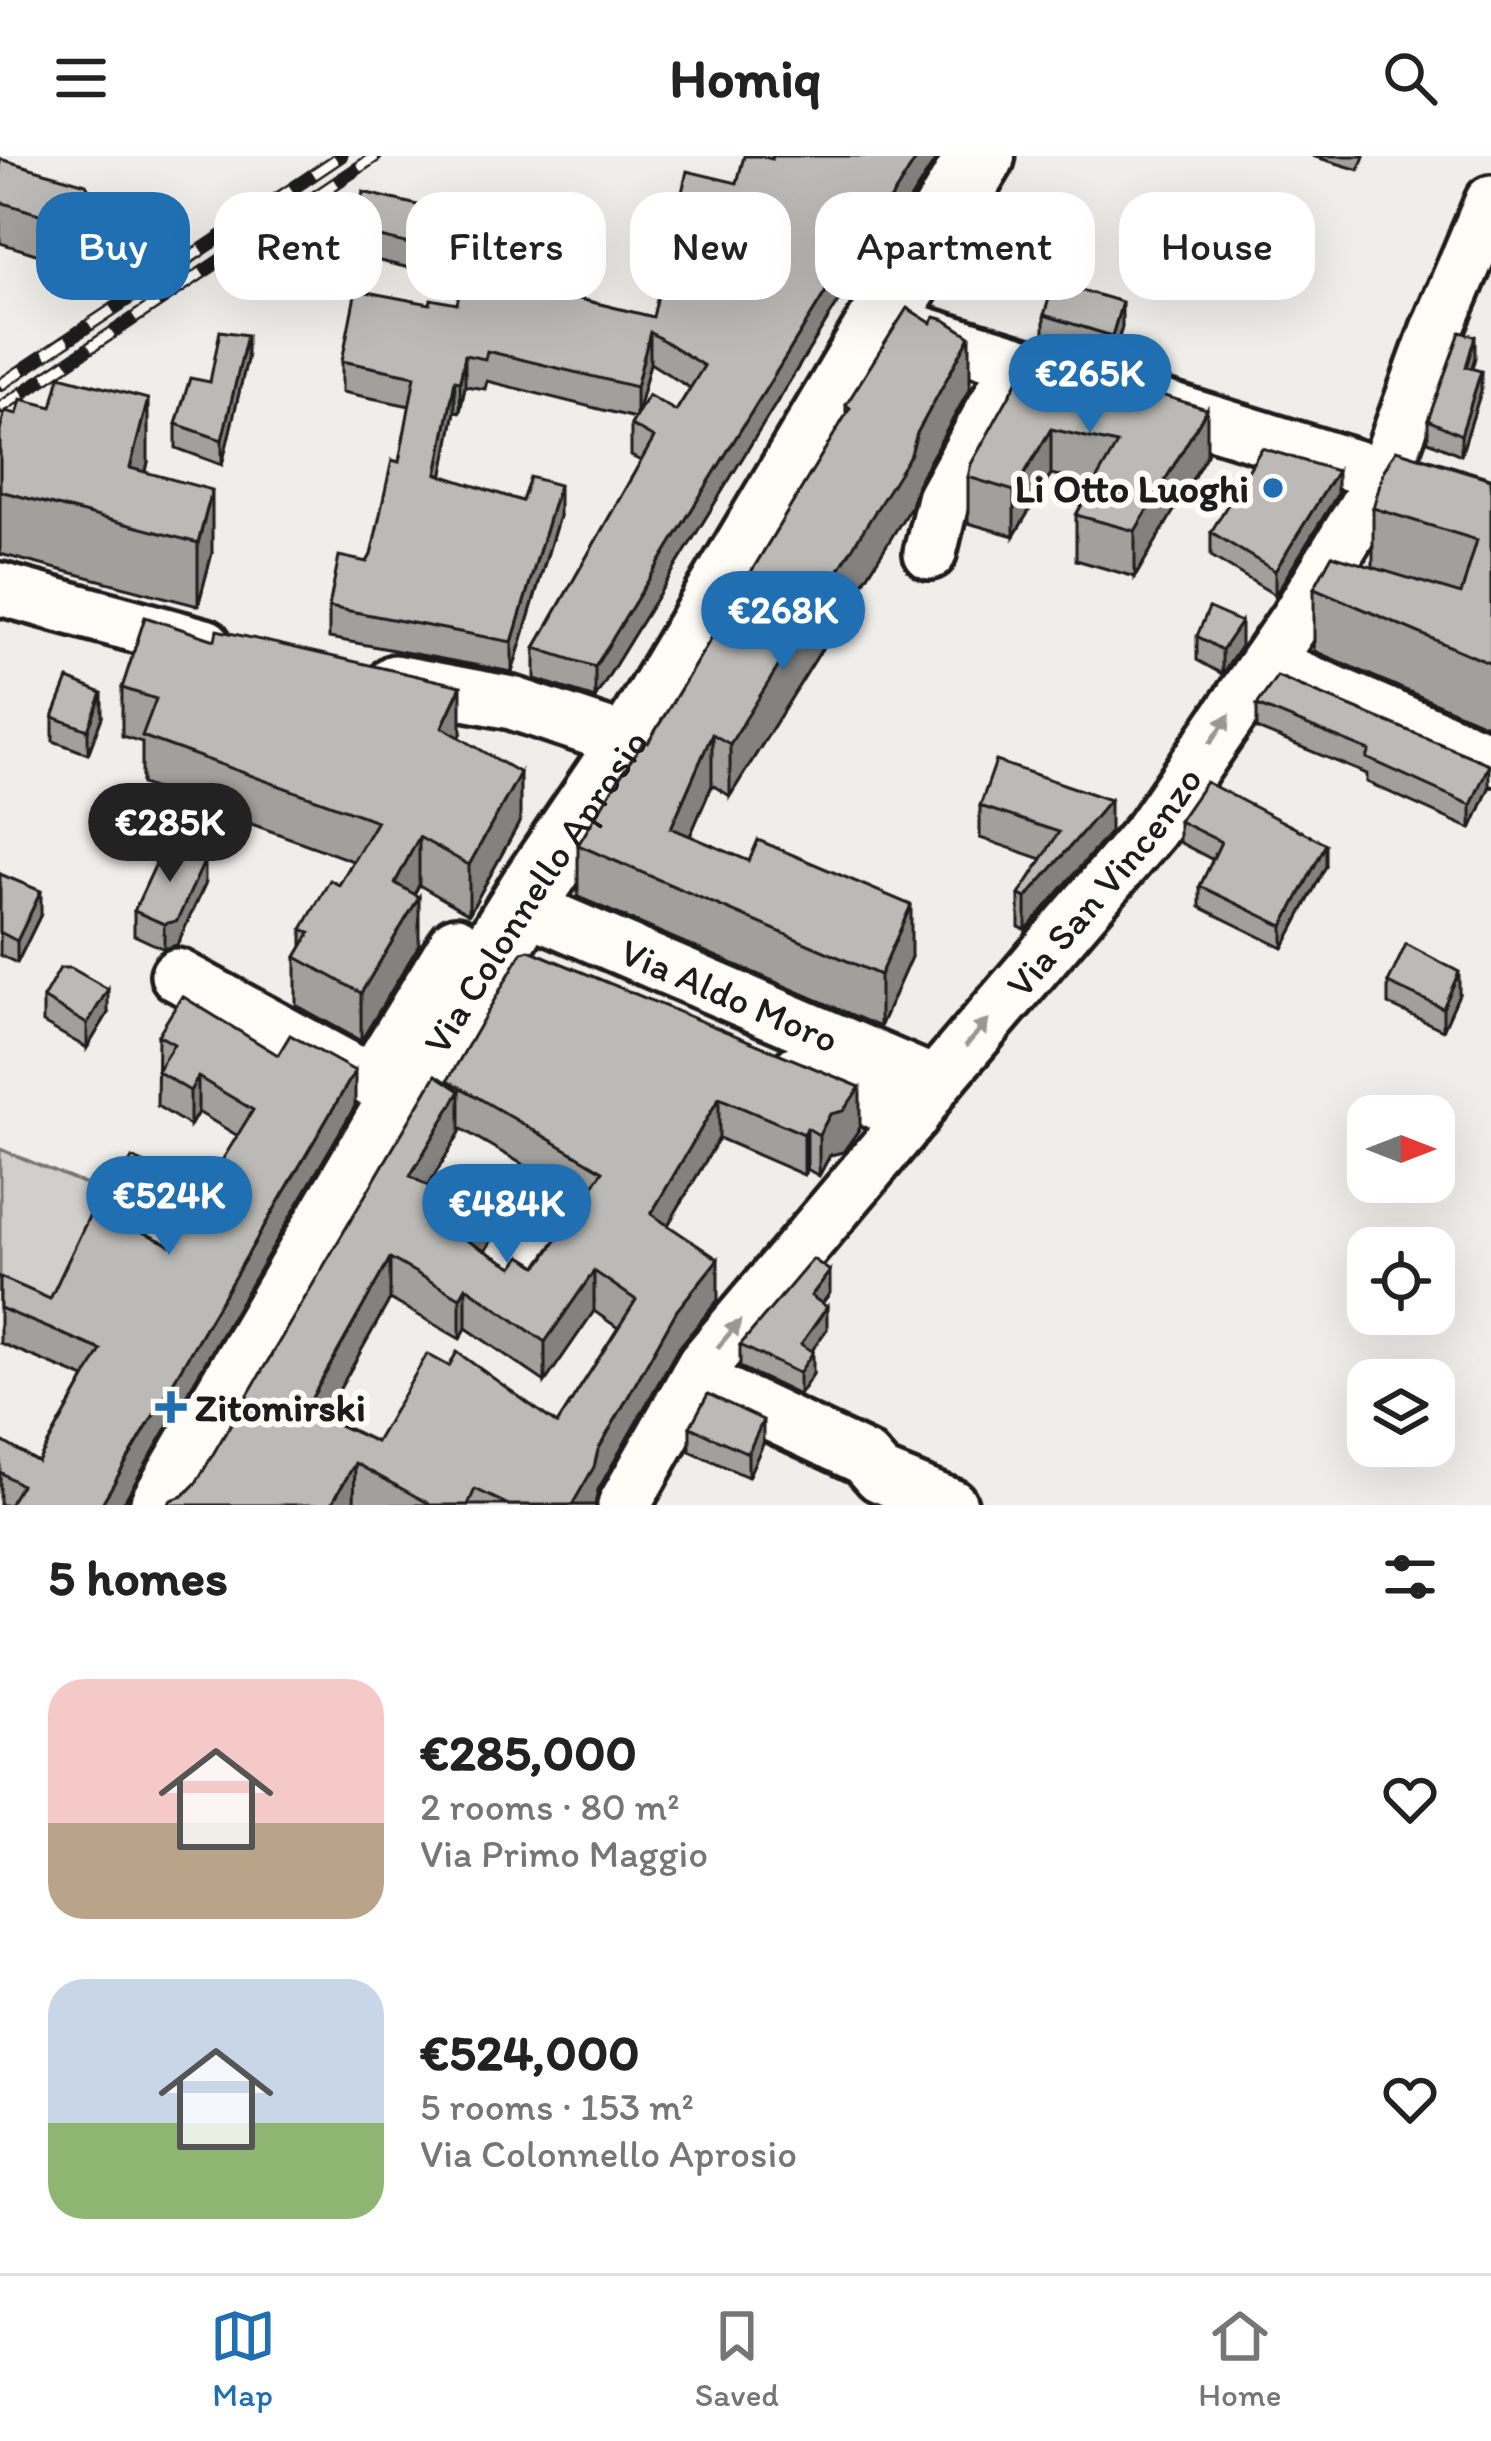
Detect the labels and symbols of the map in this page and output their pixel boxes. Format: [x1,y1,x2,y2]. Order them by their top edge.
pin: €265K [1006,334,1174,436]
place label: Li Otto Luoghi [1015,465,1249,512]
marker: Li Otto Luoghi [1260,475,1286,501]
pin: €268K [699,571,867,673]
one-way arrow [1208,713,1231,746]
street label: Via Colonnello Aprosio [413,722,658,1063]
street label: Via San Vincenzo [996,757,1212,1007]
pin: €285K [86,783,254,885]
street label: Via Aldo Moro [614,928,846,1063]
one-way arrow [963,1019,990,1048]
north arrow [1347,1095,1455,1203]
pin: €524K [85,1156,253,1258]
pin: €484K [423,1164,591,1266]
one-way arrow [715,1319,742,1349]
place label: Zitomirski [195,1384,366,1431]
marker: Zitomirski [158,1394,184,1420]

